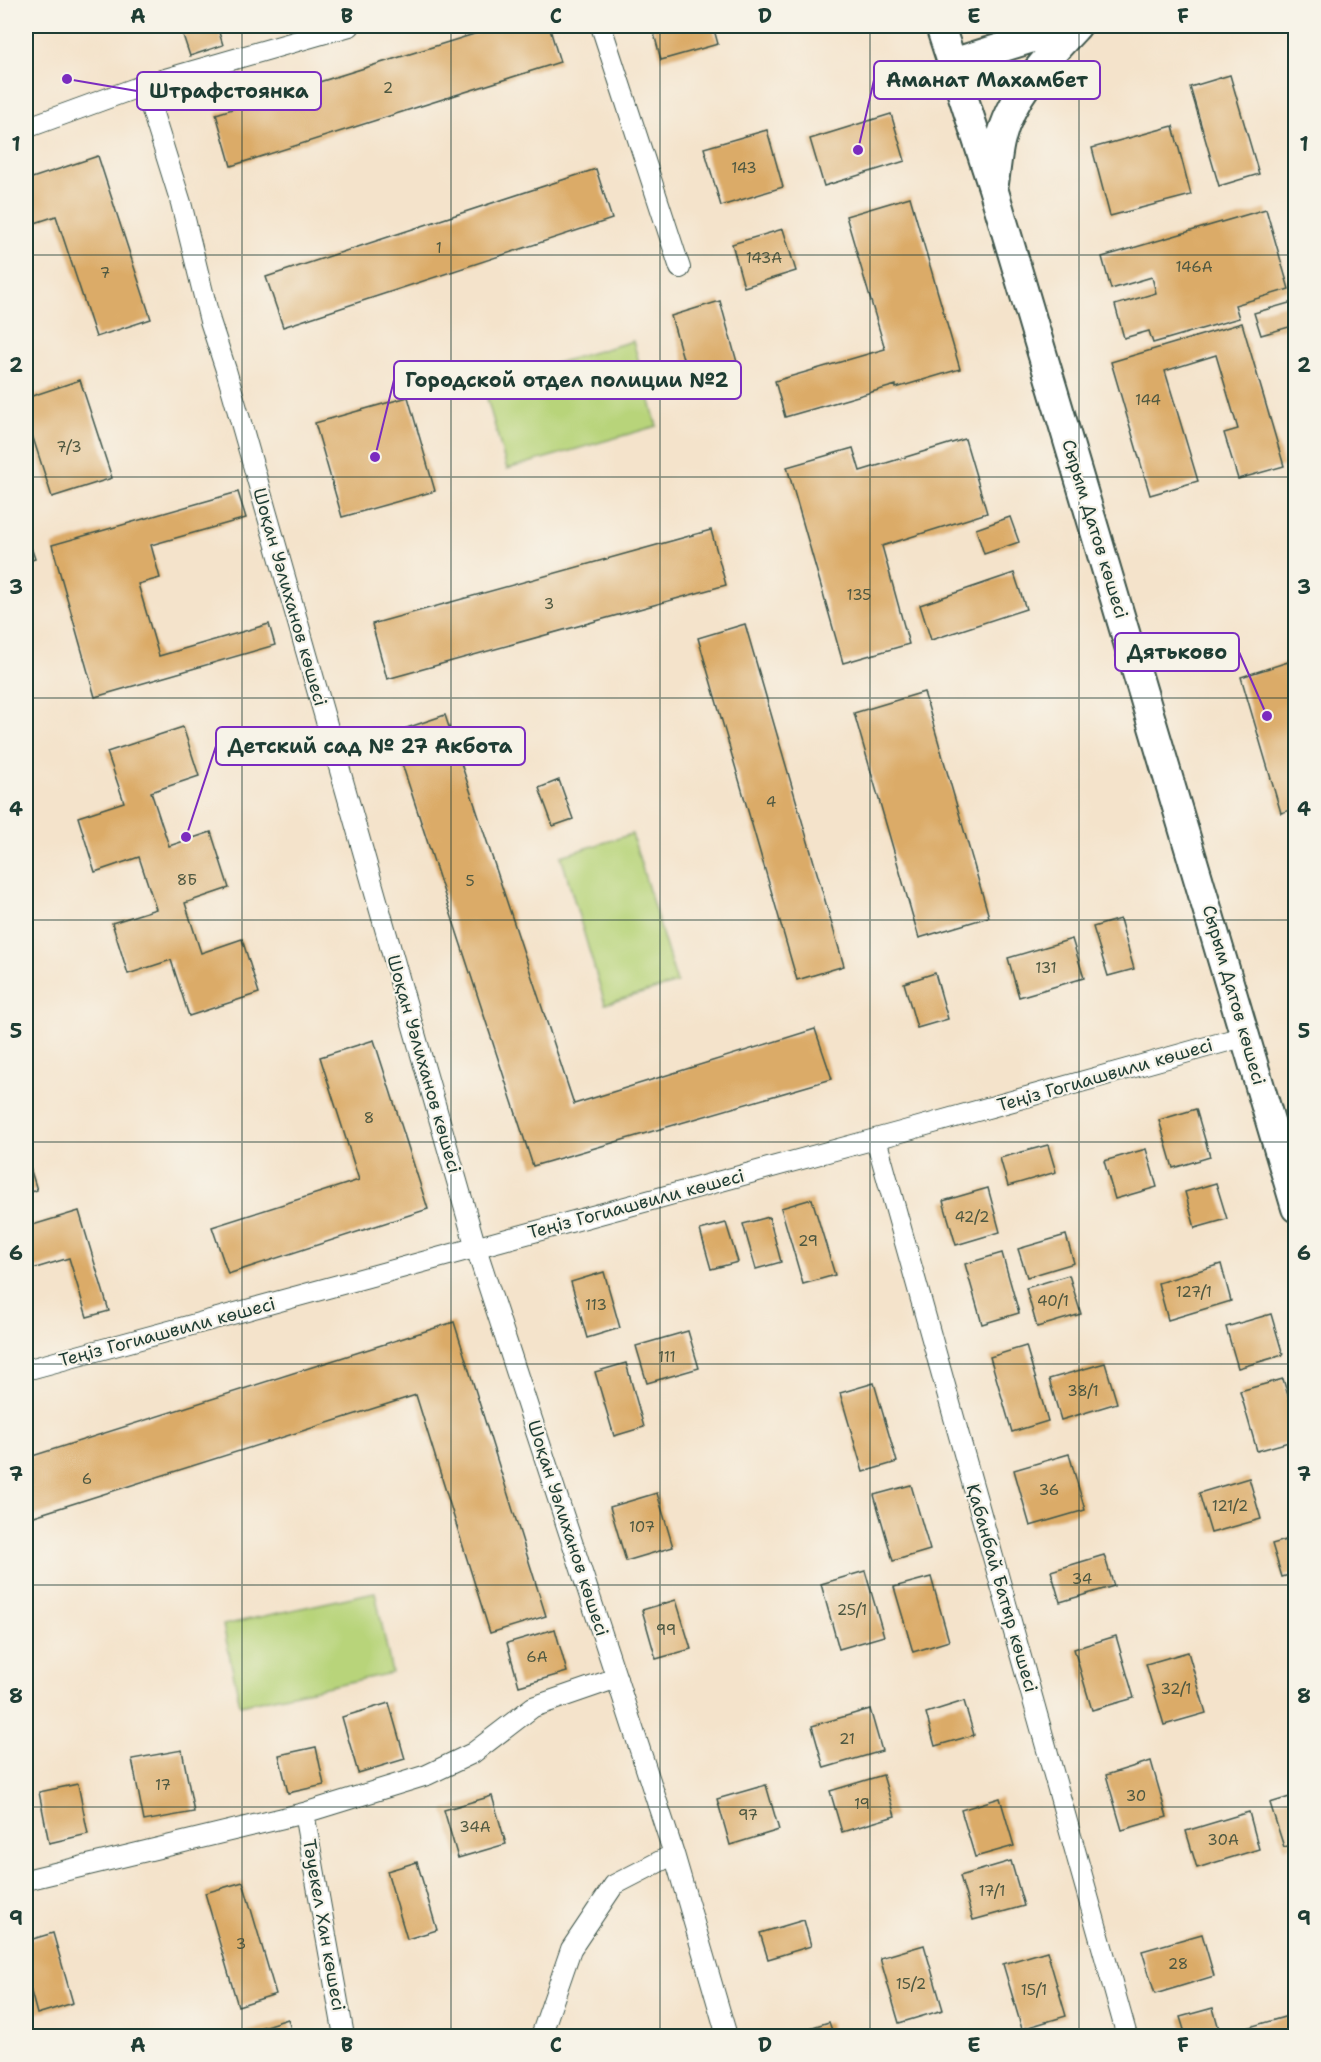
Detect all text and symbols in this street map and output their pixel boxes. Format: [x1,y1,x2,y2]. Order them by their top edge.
text: A [130,3,146,29]
text: B [341,3,353,29]
text: C [550,3,562,29]
text: D [758,3,772,29]
text: E [967,3,981,29]
text: F [1177,3,1189,29]
callout: Аманат Махамбет [874,61,1100,99]
text: Аманат Махамбет [886,67,1088,93]
callout: Штрафстоянка [137,72,321,110]
text: Штрафстоянка [149,78,309,104]
house number: 2 [383,78,393,98]
text: 1 [11,131,21,157]
text: 1 [1299,131,1309,157]
house number: 143 [731,158,757,178]
house number: 1 [436,238,442,258]
house number: 143А [746,248,782,268]
house number: 146А [1175,257,1213,277]
house number: 7 [100,263,110,283]
text: 2 [9,352,23,378]
text: 2 [1297,352,1311,378]
callout: Городской отдел полиции №2 [394,361,741,399]
text: Городской отдел полиции №2 [405,367,729,393]
house number: 144 [1135,390,1161,410]
house number: 7/3 [56,437,82,457]
street label: Сырым Датов көшесі [1056,437,1134,621]
street label: Шоқан Уәлиханов көшесі [247,485,333,709]
text: 3 [9,574,23,600]
text: 3 [1297,574,1311,600]
house number: 135 [847,585,871,605]
house number: 3 [544,594,554,614]
callout: Дятьково [1115,633,1239,671]
text: Дятьково [1127,639,1227,665]
callout: Детский сад № 27 Акбота [216,727,525,765]
text: Детский сад № 27 Акбота [227,733,513,759]
house number: 4 [766,792,776,812]
text: 4 [9,796,23,822]
text: 4 [1297,796,1311,822]
house number: 8Б [177,870,197,890]
house number: 5 [465,871,475,891]
street label: Сырым Датов көшесі [1197,902,1271,1088]
street label: Шоқан Уәлиханов көшесі [381,952,467,1176]
house number: 131 [1035,958,1057,978]
text: 5 [10,1018,22,1044]
text: 5 [1298,1018,1310,1044]
street label: Теңіз Гогиашвили көшесі [994,1033,1216,1117]
house number: 8 [364,1108,374,1128]
street label: Теңіз Гогиашвили көшесі [525,1163,747,1245]
house number: 42/2 [954,1207,990,1227]
house number: 29 [798,1231,818,1251]
text: 6 [9,1240,23,1266]
text: 6 [1297,1240,1311,1266]
house number: 127/1 [1176,1282,1212,1302]
street label: Теңіз Гогиашвили көшесі [56,1291,278,1373]
house number: 40/1 [1037,1291,1069,1311]
house number: 113 [585,1295,607,1315]
house number: 111 [658,1347,676,1367]
house number: 38/1 [1067,1381,1099,1401]
street label: Шоқан Уәлиханов көшесі [522,1417,614,1639]
text: 7 [9,1461,23,1487]
text: 7 [1297,1461,1311,1487]
house number: 6 [82,1469,92,1489]
house number: 36 [1039,1480,1059,1500]
street label: Қабанбай Батыр көшесі [961,1481,1043,1695]
house number: 121/2 [1212,1496,1248,1516]
house number: 107 [629,1517,655,1537]
house number: 34 [1072,1569,1092,1589]
house number: 25/1 [837,1600,867,1620]
house number: 99 [656,1620,676,1640]
house number: 6А [526,1647,548,1667]
house number: 32/1 [1160,1679,1192,1699]
text: 8 [9,1683,23,1709]
text: 8 [1297,1683,1311,1709]
house number: 21 [839,1729,855,1749]
house number: 17 [155,1775,171,1795]
house number: 30 [1126,1786,1146,1806]
house number: 19 [854,1794,870,1814]
house number: 97 [738,1805,758,1825]
house number: 34А [459,1817,491,1837]
house number: 30А [1207,1830,1239,1850]
street label: Тәуекел Хан көшесі [297,1837,351,2013]
house number: 17/1 [979,1881,1005,1901]
text: 9 [9,1905,23,1931]
text: 9 [1297,1905,1311,1931]
house number: 3 [236,1934,246,1954]
house number: 28 [1168,1954,1188,1974]
house number: 15/2 [896,1974,926,1994]
house number: 15/1 [1021,1980,1047,2000]
text: A [130,2032,146,2058]
text: B [341,2032,353,2058]
text: C [550,2032,562,2058]
text: D [758,2032,772,2058]
text: E [967,2032,981,2058]
text: F [1177,2032,1189,2058]

